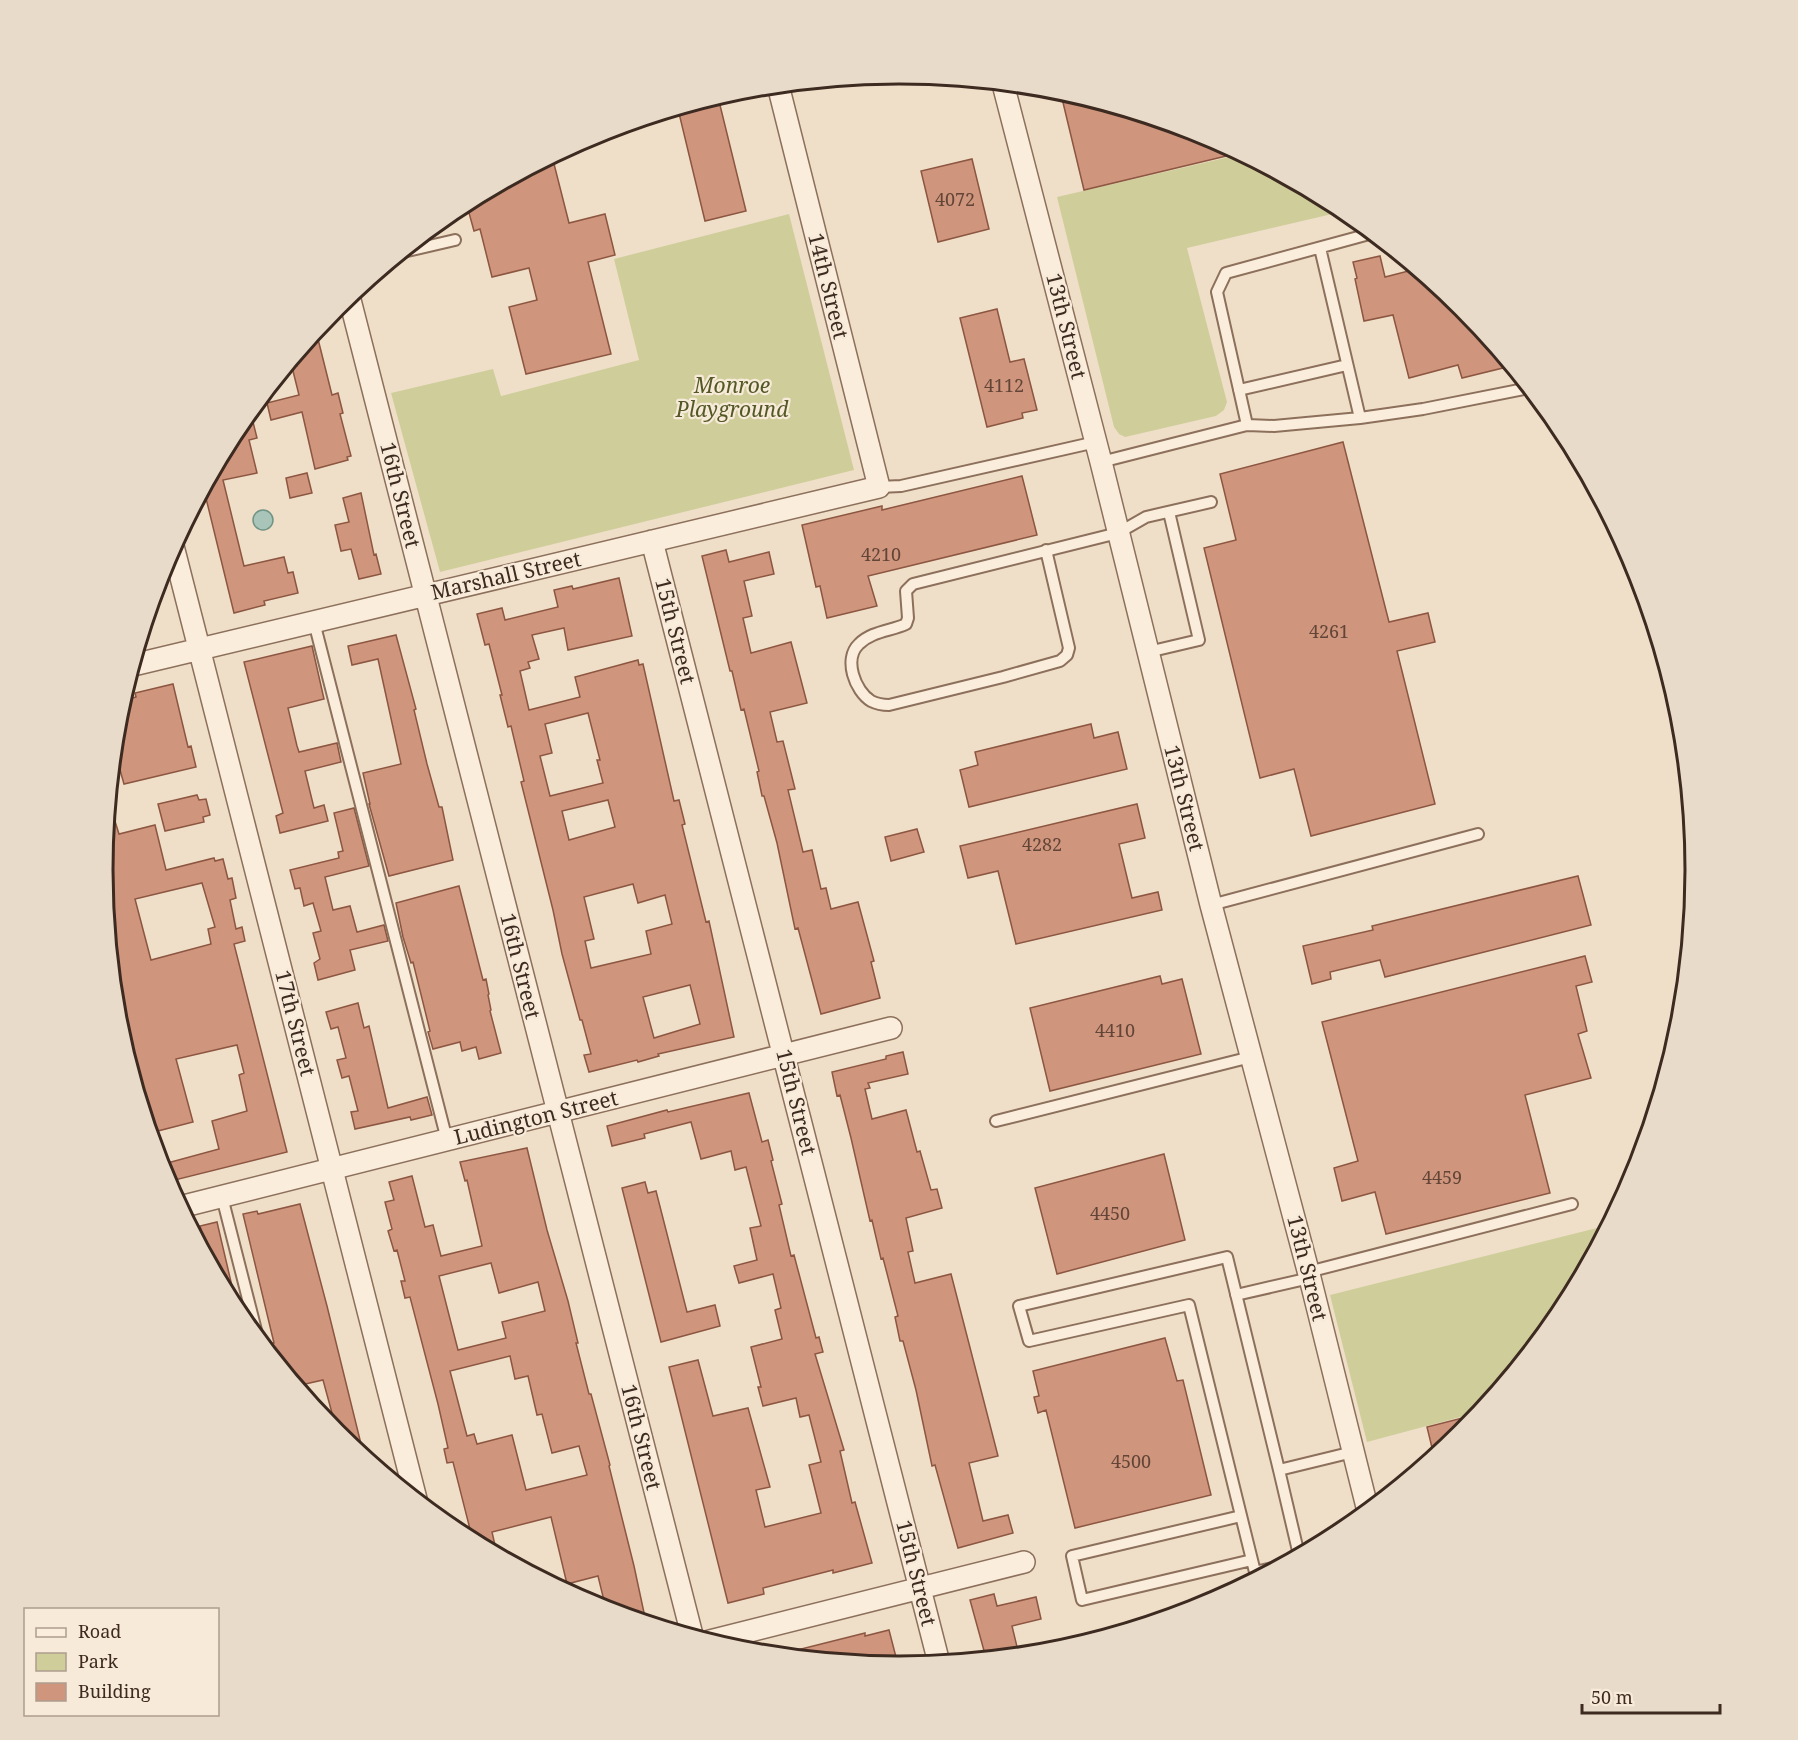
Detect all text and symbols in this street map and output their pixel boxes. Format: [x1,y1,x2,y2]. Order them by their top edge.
house number: 4072 [935,187,975,211]
street label: 14th Street [802,230,856,342]
street label: 13th Street [1040,270,1094,382]
park label: Monroe Playground [675,371,789,423]
house number: 4112 [984,373,1024,397]
street label: 16th Street [374,439,428,551]
house number: 4210 [861,542,901,566]
street label: Marshall Street [428,544,584,606]
street label: 15th Street [649,575,703,687]
house number: 4261 [1309,619,1349,643]
street label: 13th Street [1158,742,1212,854]
house number: 4282 [1022,832,1062,856]
street label: 16th Street [494,910,548,1022]
street label: 17th Street [269,967,323,1079]
house number: 4410 [1095,1018,1135,1042]
street label: 15th Street [770,1046,824,1158]
street label: Ludington Street [451,1083,621,1151]
house number: 4459 [1422,1165,1462,1189]
house number: 4450 [1090,1201,1130,1225]
street label: 13th Street [1281,1212,1335,1324]
street label: 16th Street [615,1381,669,1493]
house number: 4500 [1111,1449,1151,1473]
street label: 15th Street [890,1517,944,1629]
legend [24,1608,219,1716]
text: Road [78,1619,121,1643]
text: Park [78,1649,118,1673]
scale bar [1582,1677,1720,1715]
text: Building [78,1679,151,1703]
text: 50 m [1591,1685,1633,1709]

